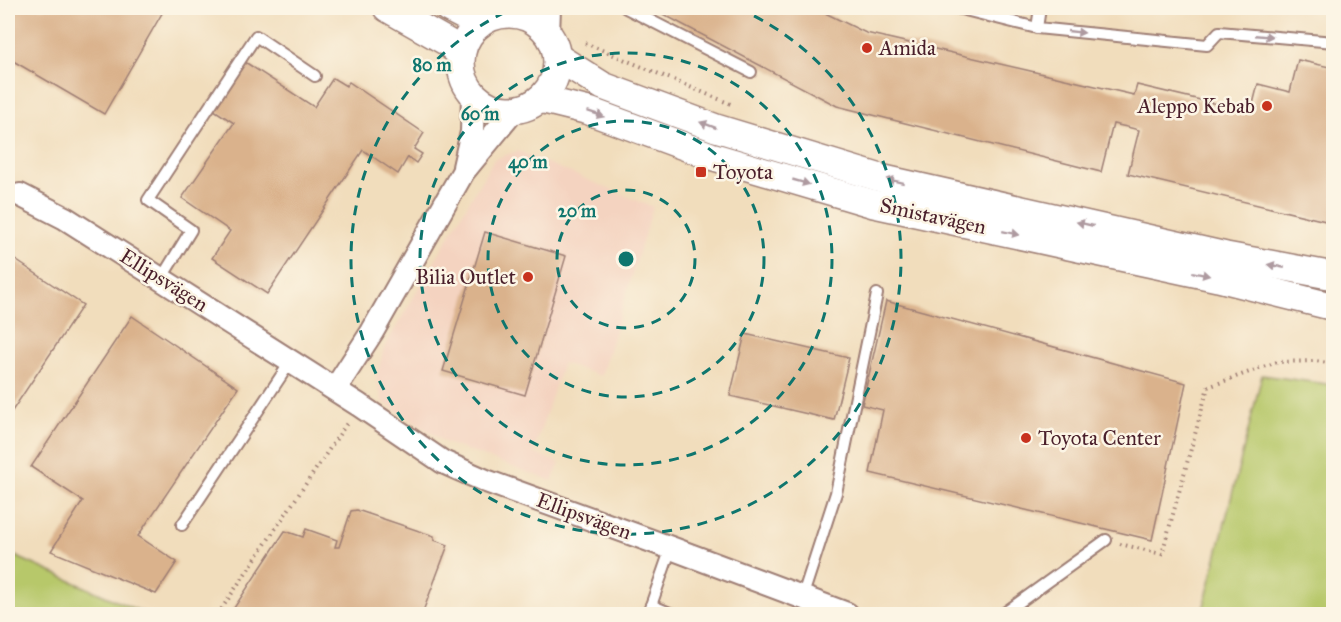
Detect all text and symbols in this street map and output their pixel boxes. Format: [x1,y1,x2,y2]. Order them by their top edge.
one-way arrow [1066,27,1085,37]
one-way arrow [1255,31,1274,41]
place label: Amida [878,35,936,61]
marker: Amida [860,41,874,55]
text: 80 m [412,54,452,76]
place label: Aleppo Kebab [1137,93,1255,119]
marker: Aleppo Kebab [1260,99,1274,113]
text: 60 m [461,103,500,125]
one-way arrow [587,110,605,120]
one-way arrow [699,120,717,130]
text: 40 m [508,151,549,174]
place label: Toyota [713,159,773,185]
marker: Toyota [694,165,708,179]
one-way arrow [886,176,905,185]
one-way arrow [792,178,810,187]
street label: Smistavägen [877,192,989,240]
text: 20 m [558,200,597,222]
one-way arrow [1076,219,1095,229]
one-way arrow [1002,229,1021,238]
street label: Ellipsvägen [115,243,213,317]
centre of rings [616,249,636,269]
one-way arrow [1266,261,1285,270]
place label: Bilia Outlet [415,264,517,290]
marker: Bilia Outlet [521,270,535,284]
one-way arrow [1192,270,1211,280]
place label: Toyota Center [1038,425,1161,451]
marker: Toyota Center [1019,431,1033,445]
street label: Ellipsvägen [533,487,635,545]

